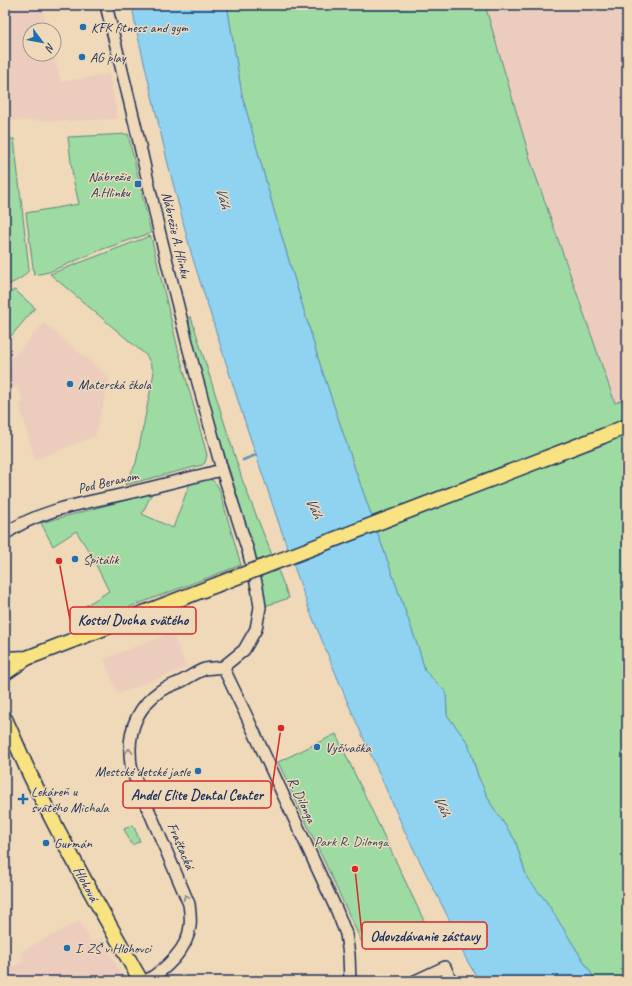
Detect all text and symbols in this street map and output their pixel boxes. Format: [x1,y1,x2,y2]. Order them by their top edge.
place label: KFK fitness and gym [91,19,189,36]
north arrow [22,22,62,62]
marker: KFK fitness and gym [78,22,88,32]
text: N [42,41,58,56]
place label: AG play [90,49,127,66]
marker: AG play [77,52,87,62]
place label: Nábrežie A.Hlinku [88,168,131,201]
marker: Nábrežie A.Hlinku [133,179,143,189]
water label: Váh [211,186,235,211]
street label: Nábrežie A. Hlinku [158,190,194,281]
place label: Materská škola [78,376,152,393]
marker: Materská škola [65,379,75,389]
street label: Pod Beranom [76,467,141,497]
water label: Váh [301,495,327,522]
place label: Špitálik [83,551,119,568]
marker: Špitálik [70,554,80,564]
callout: Kostol Ducha svätého [70,607,196,634]
text: Kostol Ducha svätého [78,611,190,630]
place label: Vyšívačka [325,739,372,756]
marker: Vyšívačka [312,742,322,752]
one-way arrow [125,748,134,754]
place label: Mestské detské jasle [95,763,191,780]
marker: Mestské detské jasle [193,766,203,776]
street label: R. Dilonga [284,774,321,827]
callout: Andel Elite Dental Center [123,781,271,808]
place label: Lekáreň u svätého Michala [31,783,110,816]
text: Andel Elite Dental Center [131,786,265,805]
water label: Váh [429,793,455,820]
marker: Lekáreň u svätého Michala [18,794,28,804]
street label: Fraštacká [164,820,199,874]
park label: Park R. Dilonga [314,833,389,850]
place label: Gurmán [54,835,93,852]
marker: Gurmán [41,838,51,848]
street label: Hlohová [70,864,103,906]
one-way arrow [183,894,191,901]
callout: Odovzdávanie zástavy [362,922,487,949]
text: Odovzdávanie zástavy [370,927,482,946]
place label: I. ZŠ v Hlohovci [75,940,153,957]
marker: I. ZŠ v Hlohovci [62,943,72,953]

